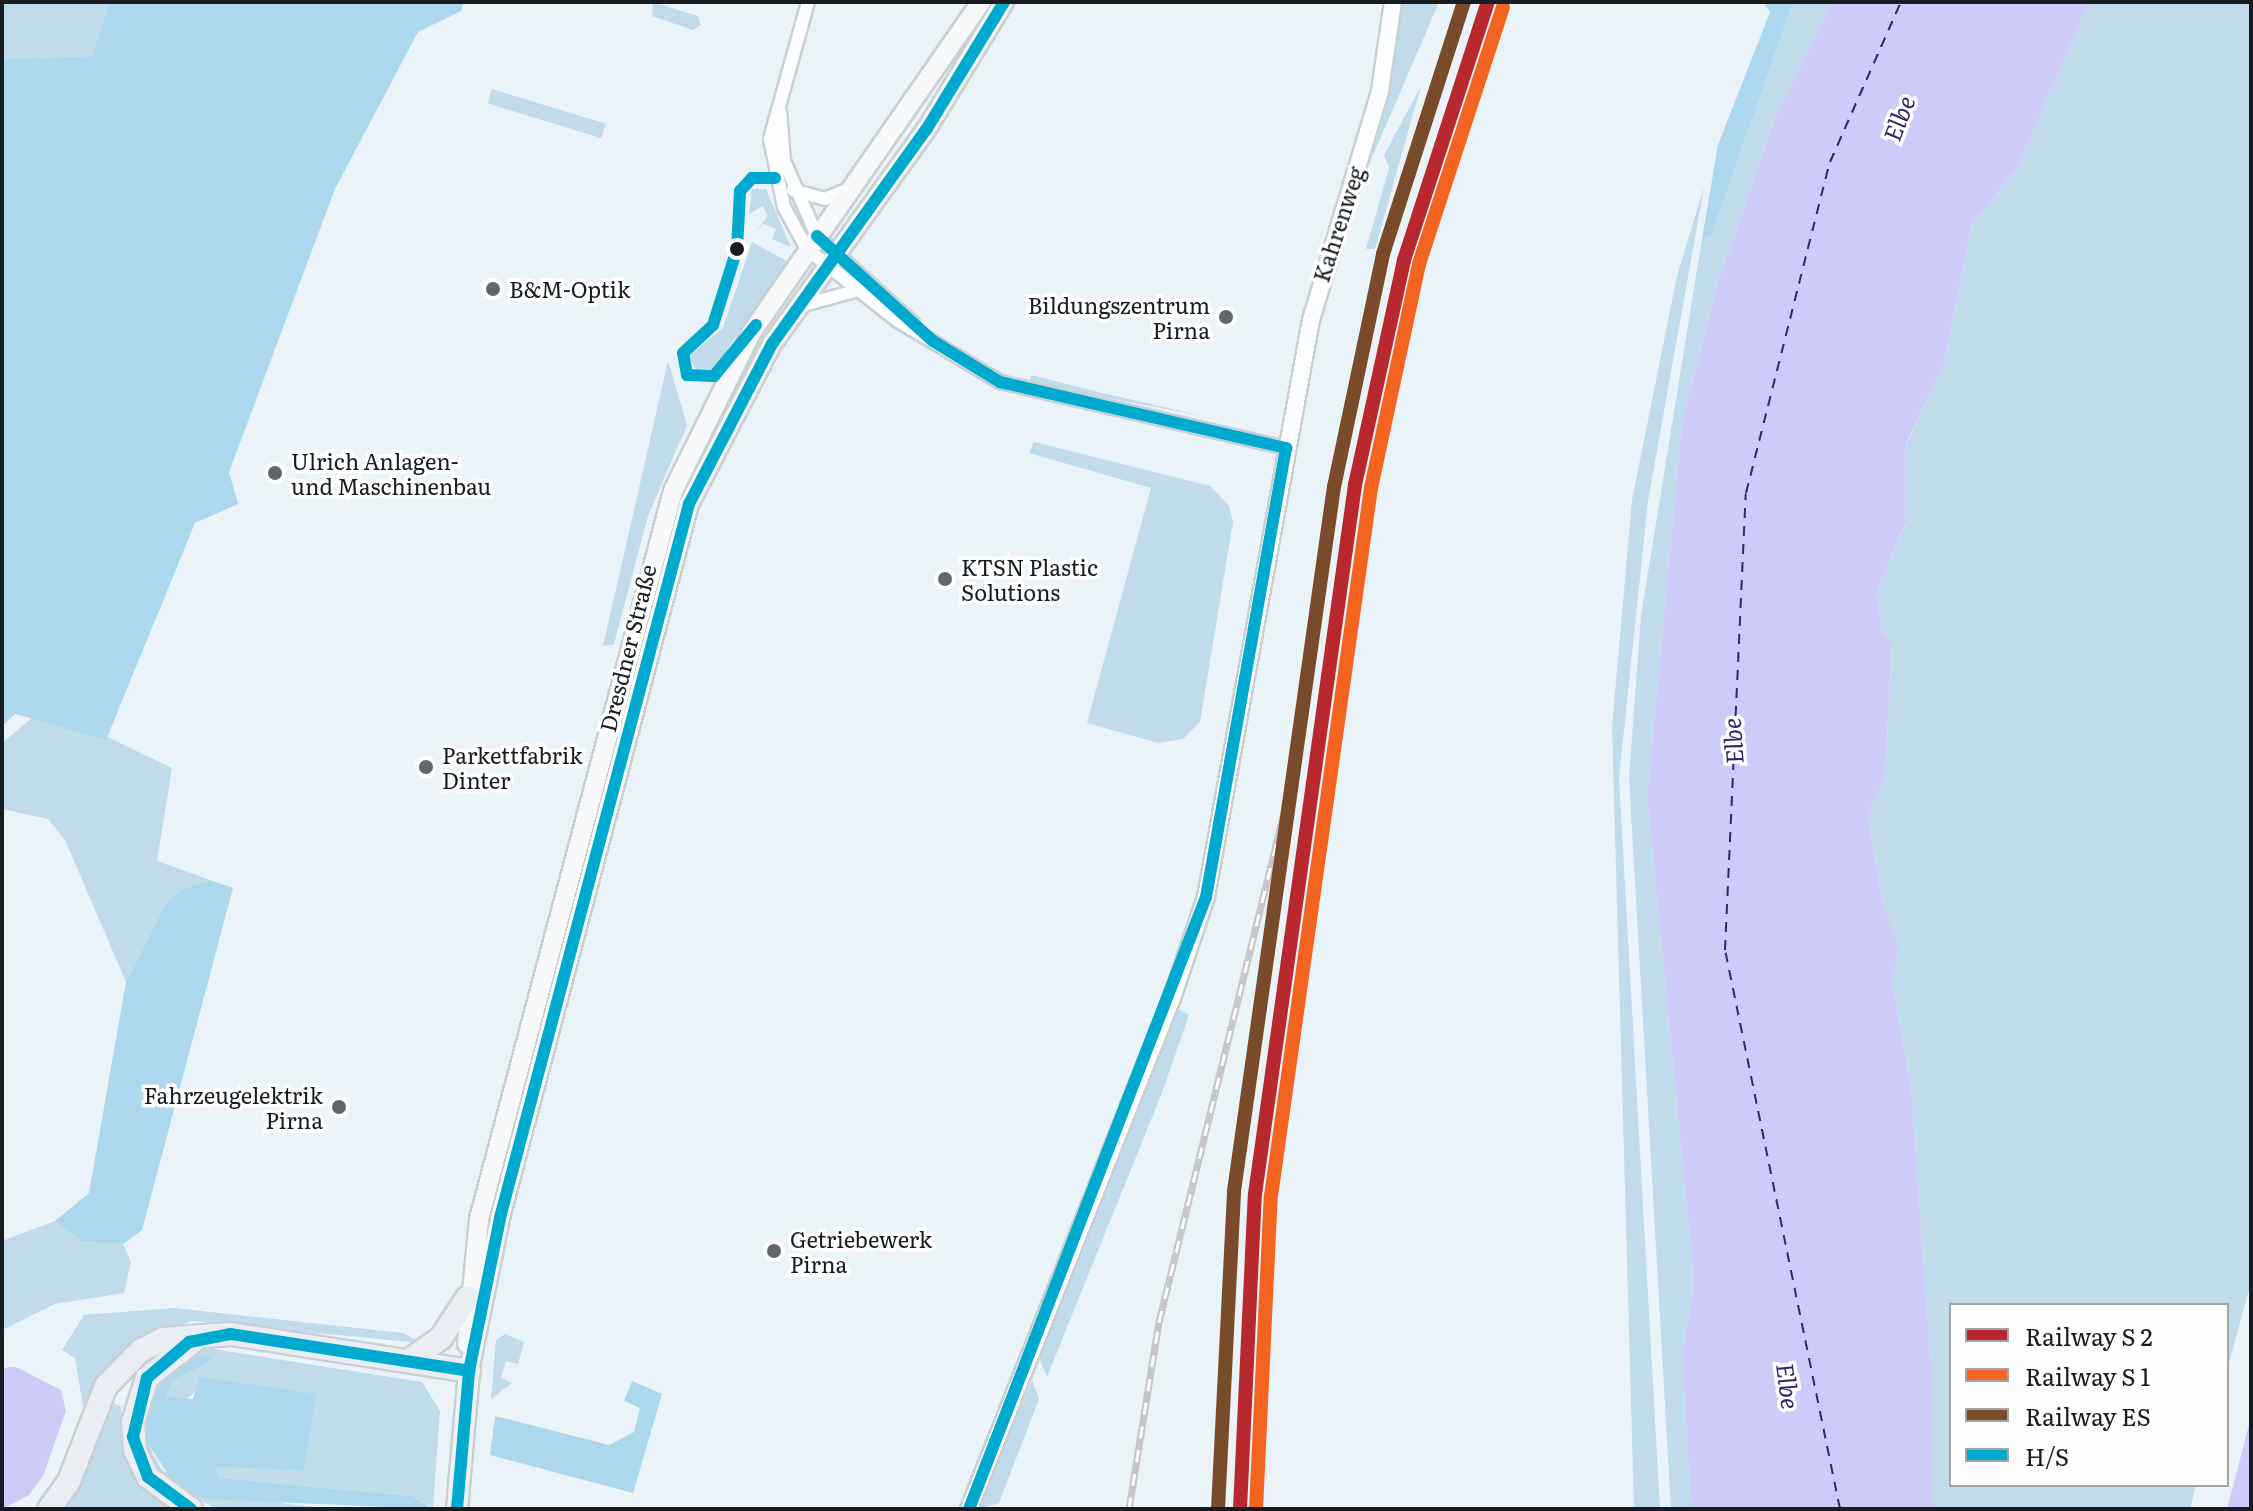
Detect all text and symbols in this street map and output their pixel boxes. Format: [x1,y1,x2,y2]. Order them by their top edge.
water label: Elbe [1876,91,1920,145]
street label: Kahrenweg [1307,163,1369,285]
unlabelled marker [729,241,745,257]
place label: B&M-Optik [509,276,630,302]
marker: B&M-Optik [484,280,502,298]
place label: Bildungszentrum Pirna [1028,291,1210,342]
marker: Bildungszentrum Pirna [1217,308,1235,326]
place label: Ulrich Anlagen- und Maschinenbau [291,447,491,498]
marker: Ulrich Anlagen- und Maschinenbau [266,464,284,482]
place label: KTSN Plastic Solutions [961,553,1098,604]
street label: Dresdner Straße [593,561,661,735]
marker: KTSN Plastic Solutions [936,570,954,588]
water label: Elbe [1716,717,1748,765]
place label: Parkettfabrik Dinter [442,741,583,792]
marker: Parkettfabrik Dinter [417,758,435,776]
place label: Fahrzeugelektrik Pirna [144,1081,323,1132]
marker: Fahrzeugelektrik Pirna [330,1098,348,1116]
place label: Getriebewerk Pirna [790,1225,932,1276]
marker: Getriebewerk Pirna [765,1242,783,1260]
legend [1949,1303,2229,1487]
text: Railway S 2 [2025,1318,2153,1353]
text: Railway S 1 [2025,1358,2150,1393]
water label: Elbe [1772,1361,1806,1411]
text: Railway ES [2025,1398,2151,1433]
text: H/S [2025,1438,2069,1473]

